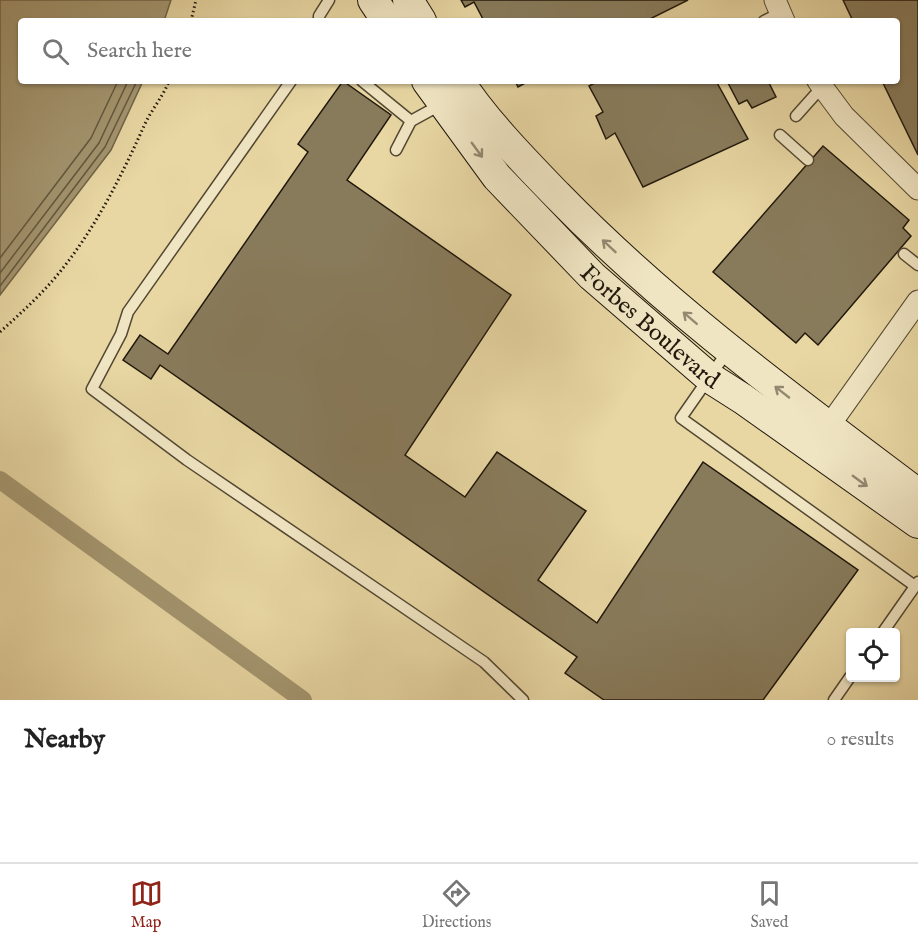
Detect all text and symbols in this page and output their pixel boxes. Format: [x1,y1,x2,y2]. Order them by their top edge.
search box [18,18,900,84]
icon: search [39,35,72,68]
text: Search here [87,37,192,65]
one-way arrow [471,142,484,158]
one-way arrow [602,239,617,253]
street label: Forbes Boulevard [572,259,725,397]
one-way arrow [683,311,698,325]
one-way arrow [774,385,790,398]
one-way arrow [851,475,867,488]
map controls [846,628,900,682]
button: locate [846,628,900,682]
text: Nearby [24,723,105,756]
text: 0 results [827,727,894,752]
tab: Map [130,877,163,933]
tab: Directions [422,877,491,933]
tab: Saved [751,877,788,933]

